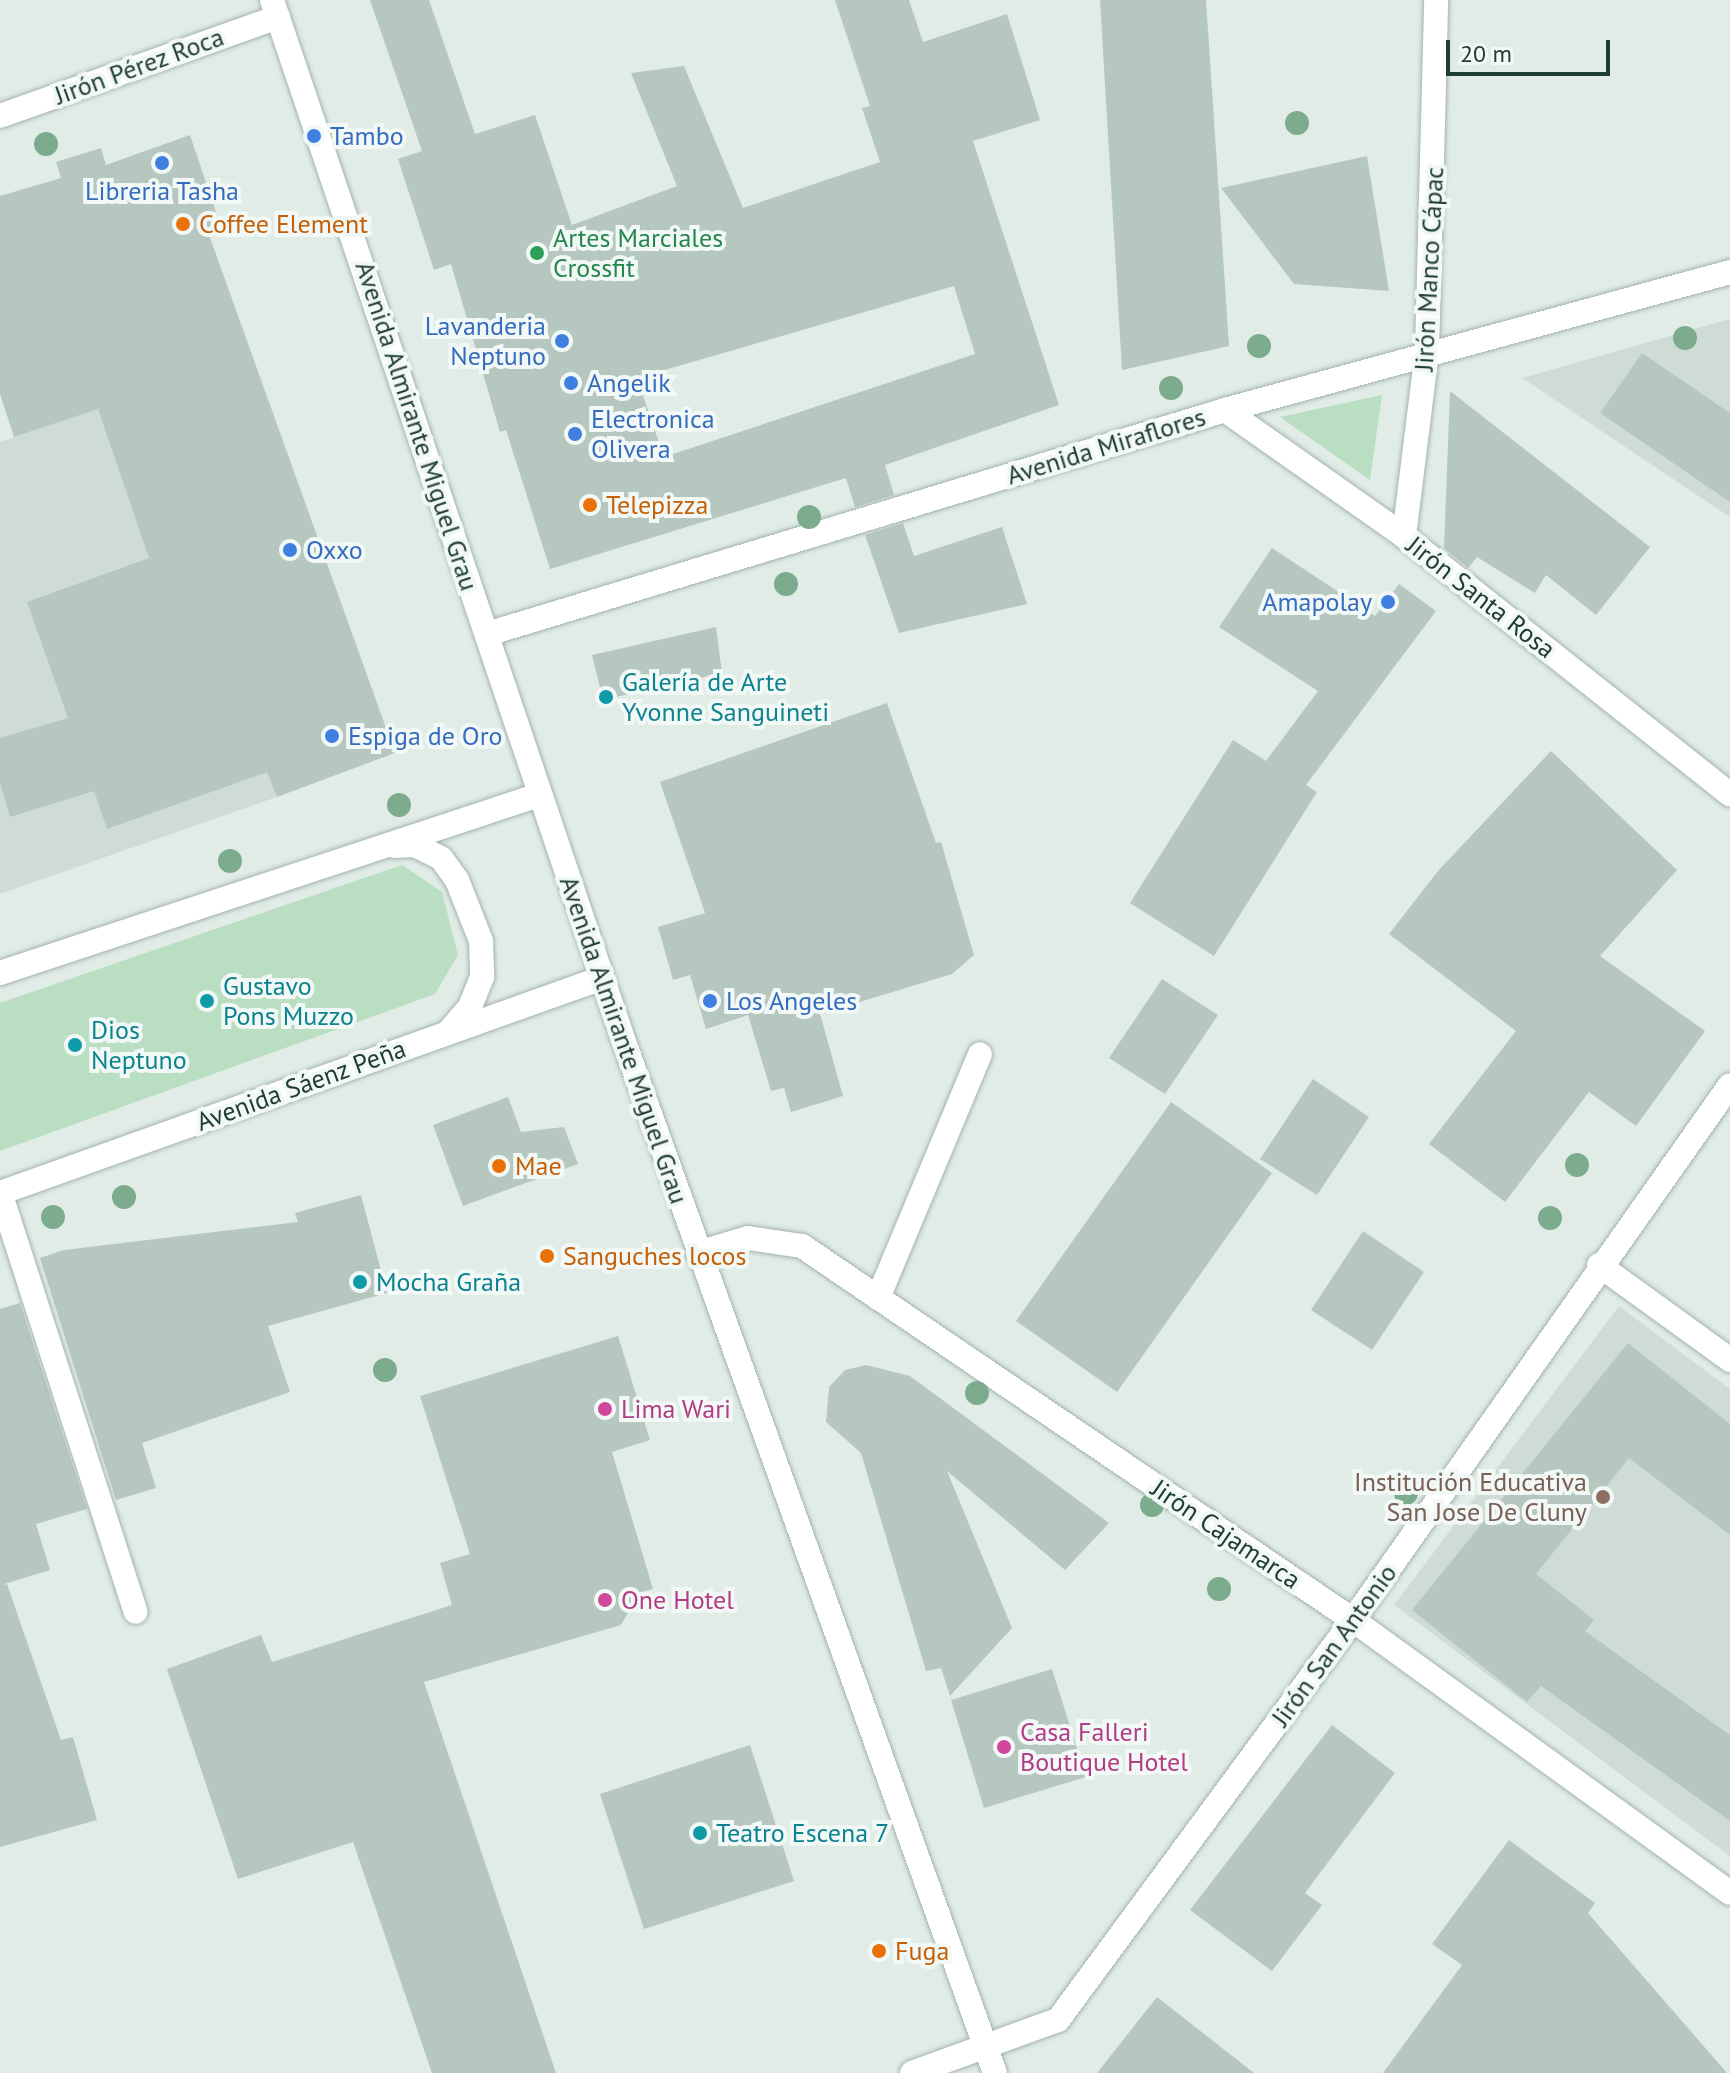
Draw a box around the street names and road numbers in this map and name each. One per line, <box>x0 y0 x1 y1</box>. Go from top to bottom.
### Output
street label: Jirón Pérez Roca <box>50 21 228 111</box>
street label: Jirón Manco Cápac <box>1408 166 1450 372</box>
street label: Avenida Almirante Miguel Grau <box>349 257 485 595</box>
street label: Avenida Miraflores <box>1003 401 1209 491</box>
street label: Jirón Santa Rosa <box>1400 529 1562 665</box>
street label: Avenida Almirante Miguel Grau <box>553 872 695 1208</box>
street label: Avenida Sáenz Peña <box>192 1032 410 1138</box>
street label: Jirón Cajamarca <box>1146 1473 1306 1595</box>
street label: Jirón San Antonio <box>1265 1558 1403 1732</box>

